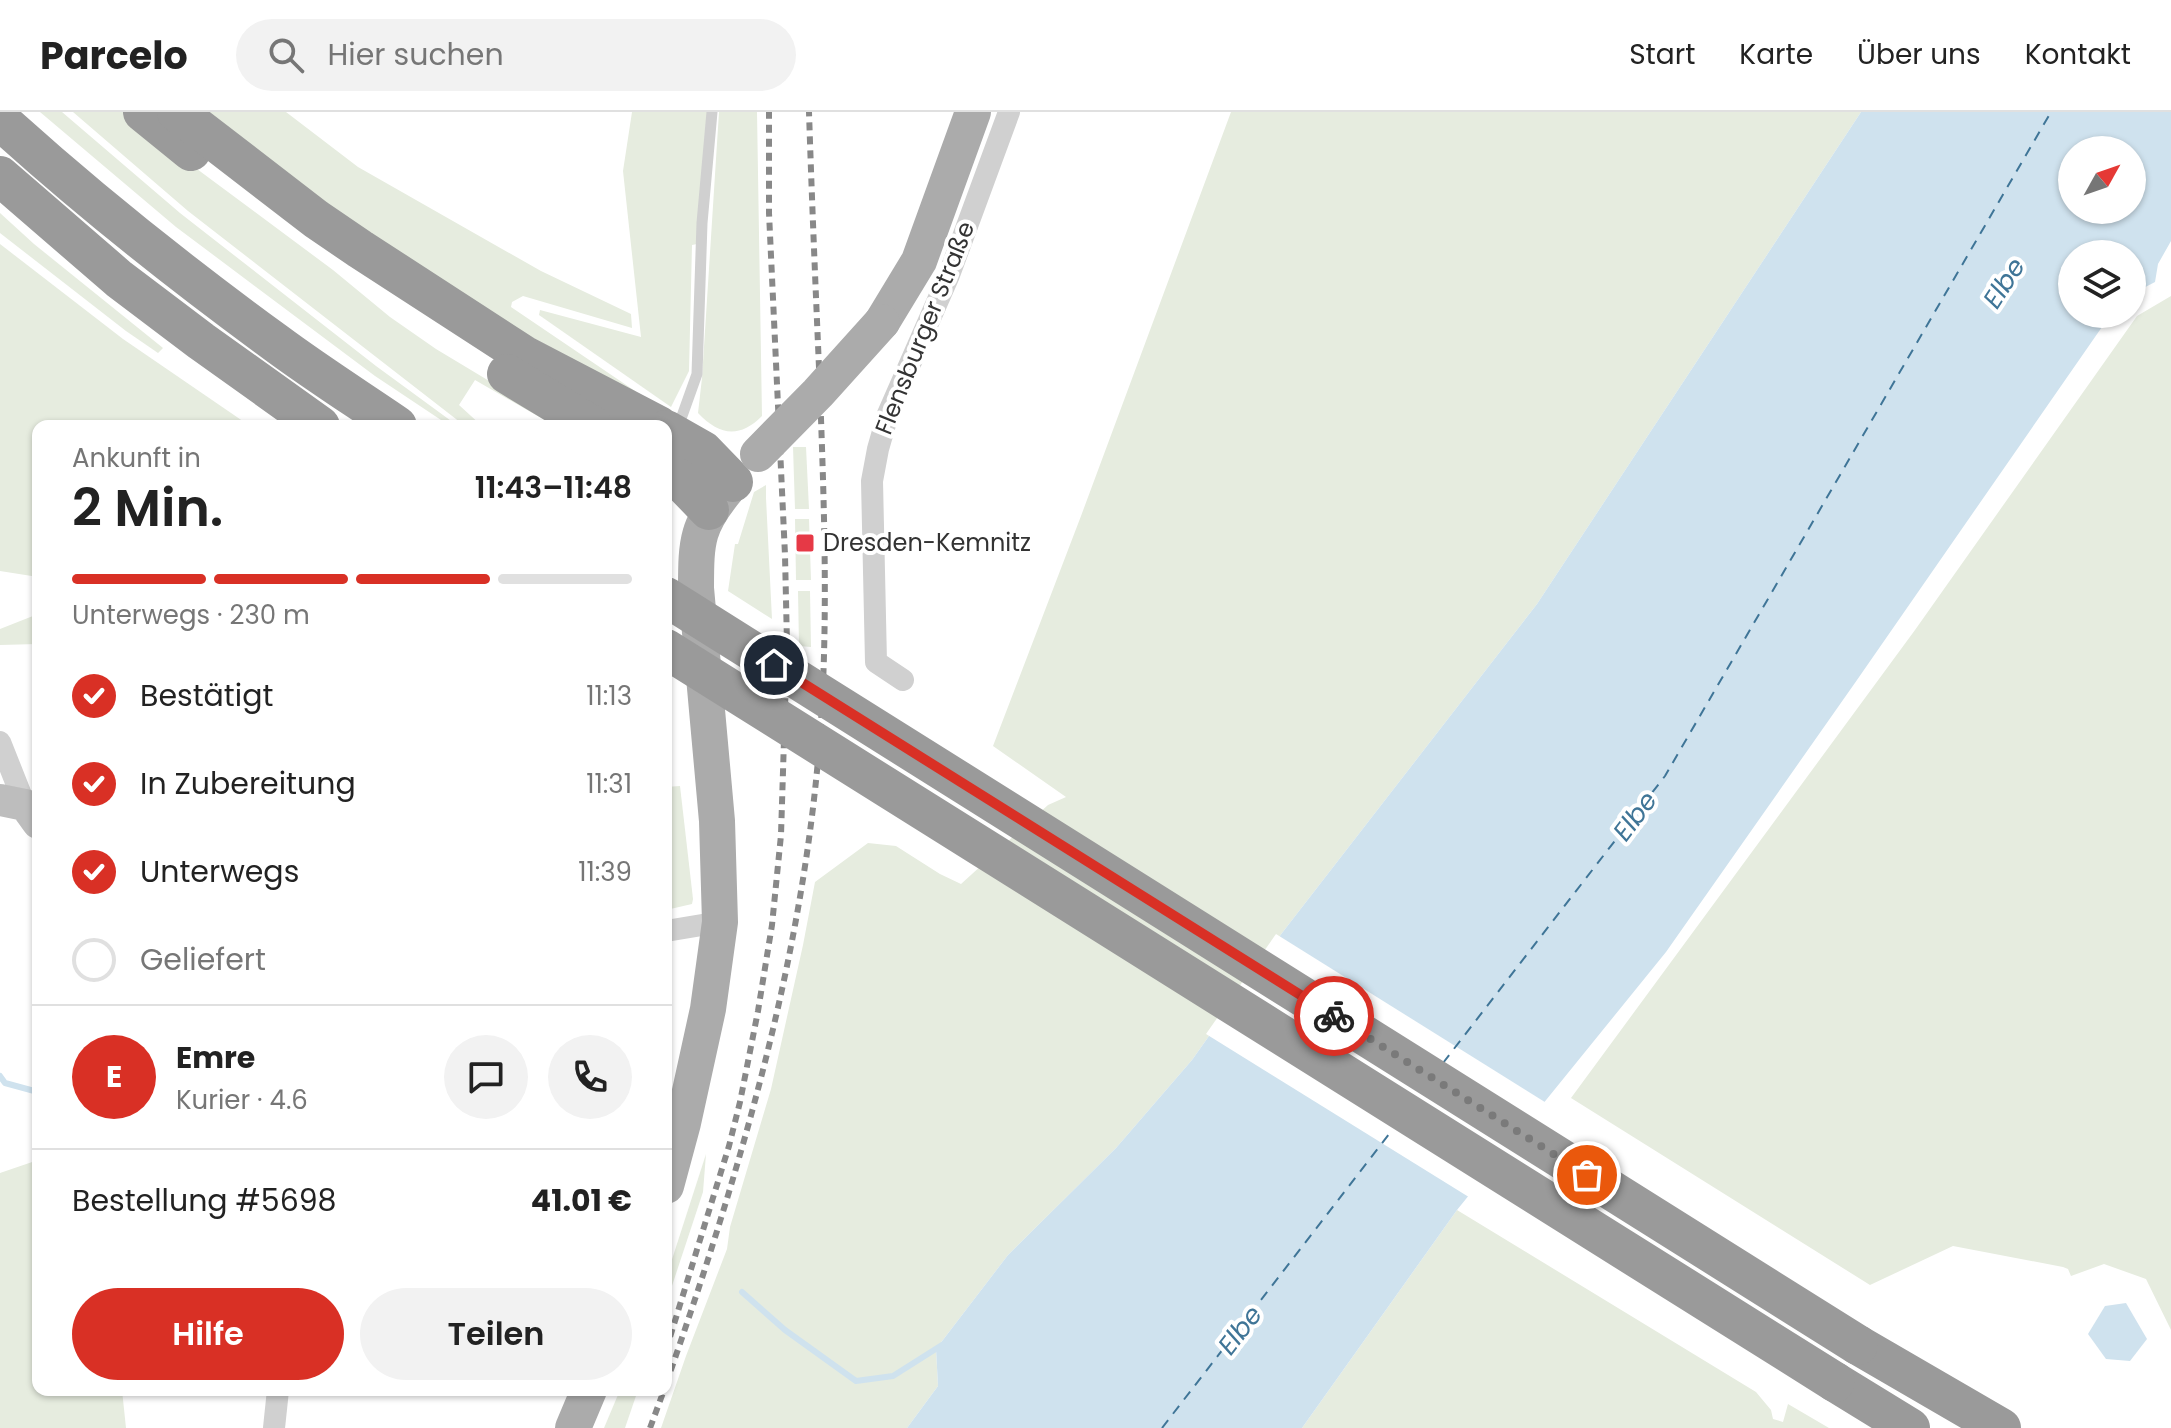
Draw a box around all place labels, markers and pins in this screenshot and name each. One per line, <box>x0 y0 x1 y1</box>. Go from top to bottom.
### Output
place label: Dresden-Kemnitz <box>823 526 1031 559</box>
marker: Dresden-Kemnitz <box>794 532 816 554</box>
pin <box>740 631 808 699</box>
pin <box>1553 1141 1621 1209</box>

